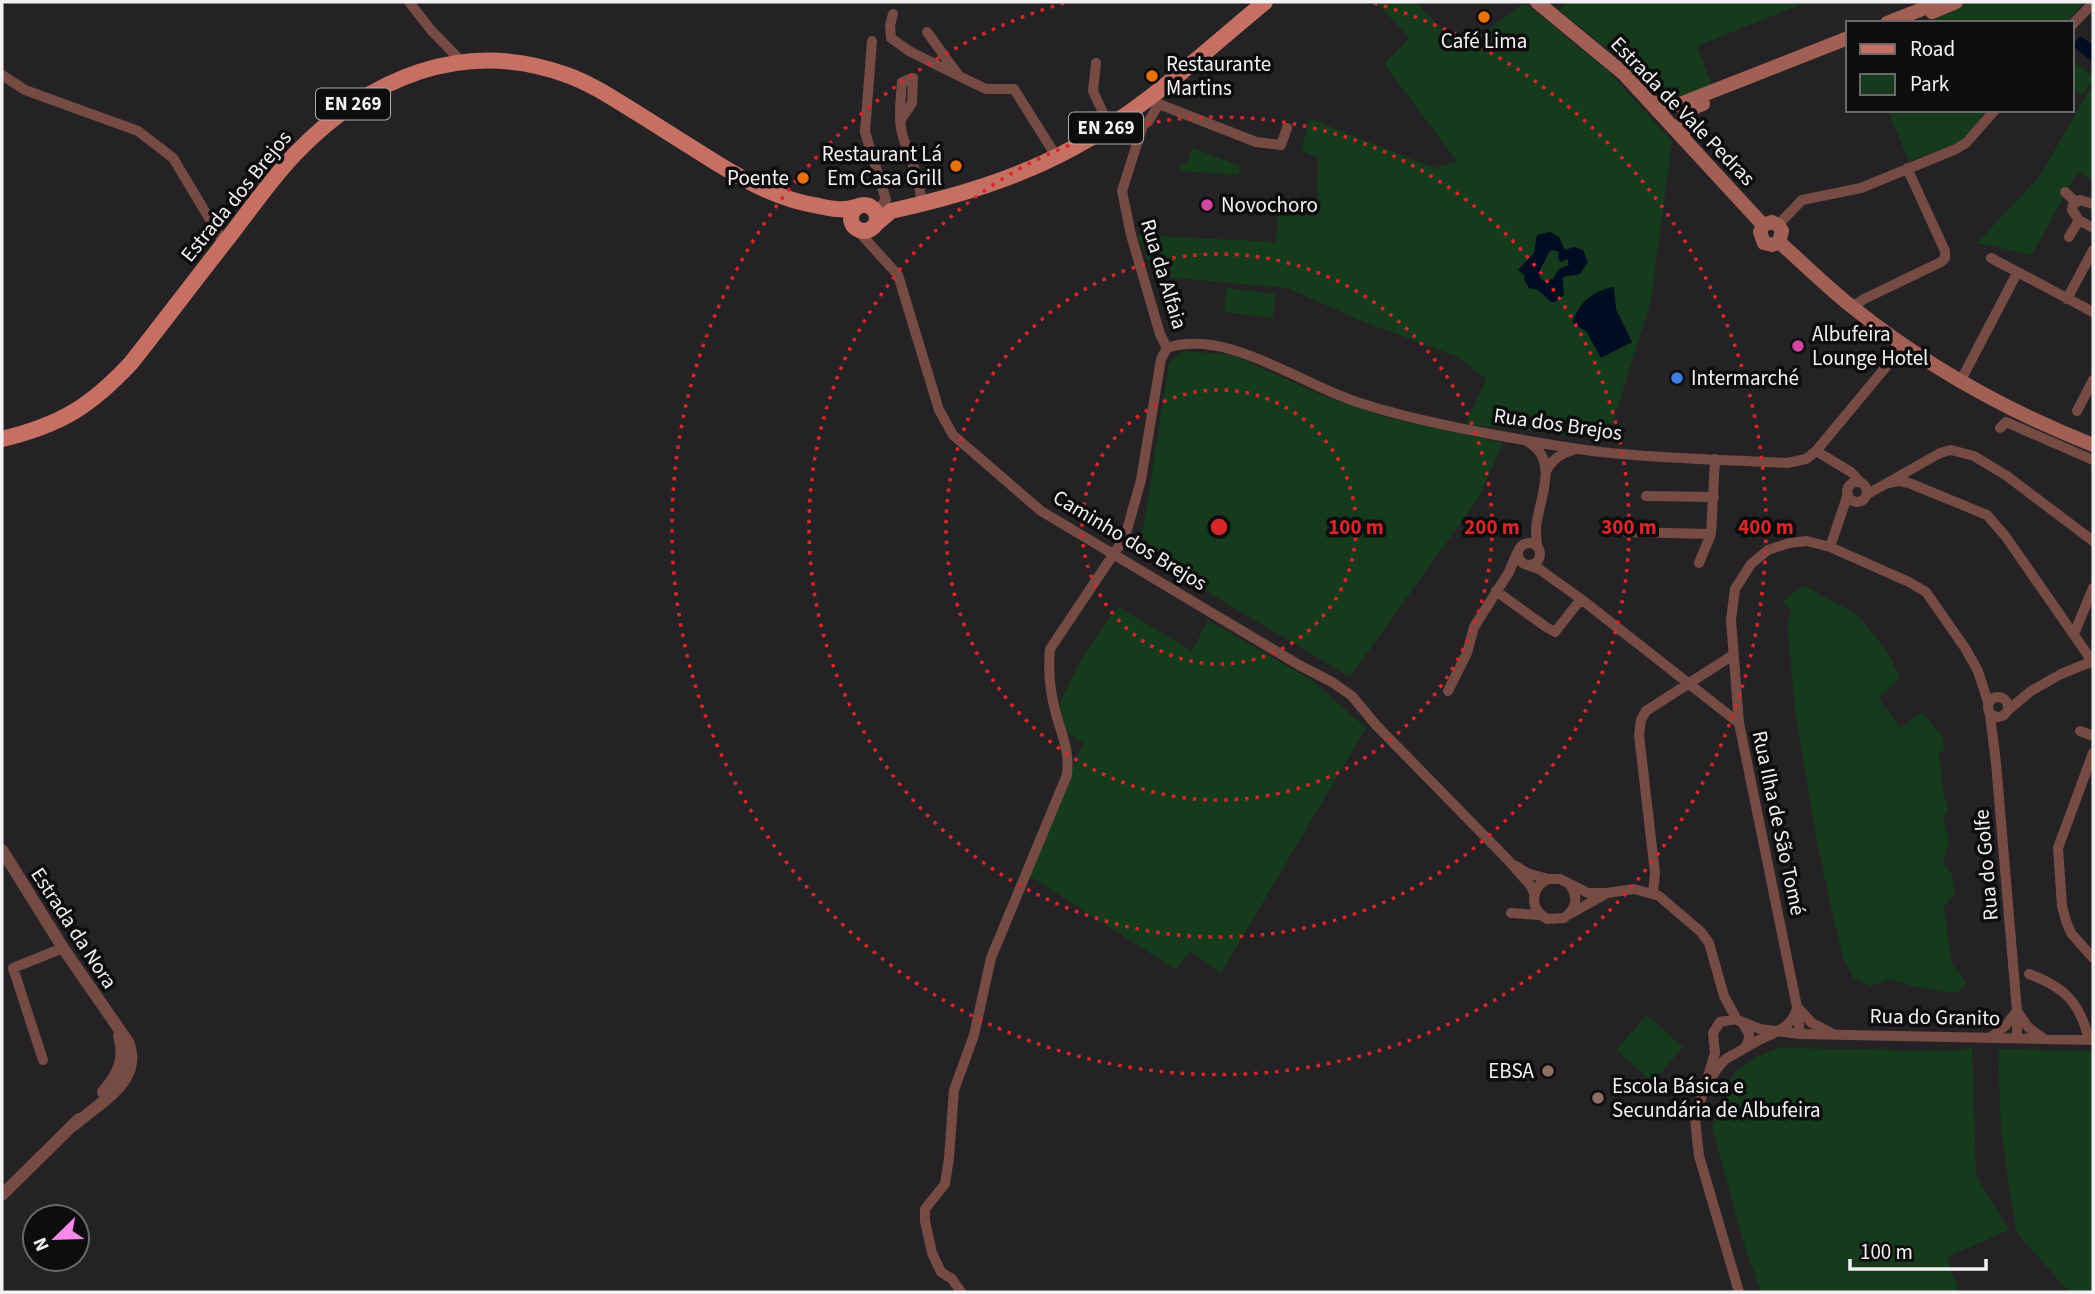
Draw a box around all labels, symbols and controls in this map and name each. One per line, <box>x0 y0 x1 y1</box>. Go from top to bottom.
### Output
marker: Café Lima <box>1476 9 1492 25</box>
legend <box>1846 21 2074 112</box>
place label: Café Lima <box>1441 26 1527 56</box>
street label: Estrada de Vale Pedras <box>1604 30 1762 192</box>
text: Road <box>1910 34 1955 64</box>
place label: Restaurante Martins <box>1166 49 1271 103</box>
marker: Restaurante Martins <box>1144 68 1160 84</box>
text: Park <box>1910 69 1950 99</box>
road number: EN 269 <box>316 88 390 120</box>
road number: EN 269 <box>1069 112 1143 144</box>
street label: Estrada dos Brejos <box>174 124 299 268</box>
place label: Restaurant Lá Em Casa Grill <box>822 139 942 193</box>
marker: Restaurant Lá Em Casa Grill <box>948 158 964 174</box>
place label: Poente <box>727 163 789 193</box>
marker: Poente <box>795 170 811 186</box>
place label: Novochoro <box>1221 190 1318 220</box>
marker: Novochoro <box>1199 197 1215 213</box>
street label: Rua da Alfaia <box>1133 215 1195 333</box>
place label: Albufeira Lounge Hotel <box>1812 319 1928 373</box>
marker: Albufeira Lounge Hotel <box>1790 338 1806 354</box>
place label: Intermarché <box>1691 363 1799 393</box>
marker: Intermarché <box>1669 370 1685 386</box>
street label: Rua dos Brejos <box>1492 400 1624 448</box>
street label: Caminho dos Brejos <box>1047 482 1213 598</box>
text: 100 m <box>1328 512 1384 542</box>
text: 200 m <box>1464 512 1520 542</box>
text: 300 m <box>1601 512 1657 542</box>
text: 400 m <box>1738 512 1794 542</box>
centre of rings <box>1207 515 1231 539</box>
street label: Rua Ilha de São Tomé <box>1745 728 1813 918</box>
street label: Rua do Golfe <box>1966 808 2006 922</box>
street label: Estrada da Nora <box>24 861 124 995</box>
street label: Rua do Granito <box>1869 1001 2001 1033</box>
place label: EBSA <box>1488 1056 1535 1086</box>
marker: EBSA <box>1540 1063 1556 1079</box>
place label: Escola Básica e Secundária de Albufeira <box>1612 1071 1821 1125</box>
marker: Escola Básica e Secundária de Albufeira <box>1590 1090 1606 1106</box>
north arrow <box>21 1203 91 1273</box>
scale bar <box>1850 1228 1986 1272</box>
text: N <box>27 1233 57 1255</box>
text: 100 m <box>1860 1237 1913 1267</box>

